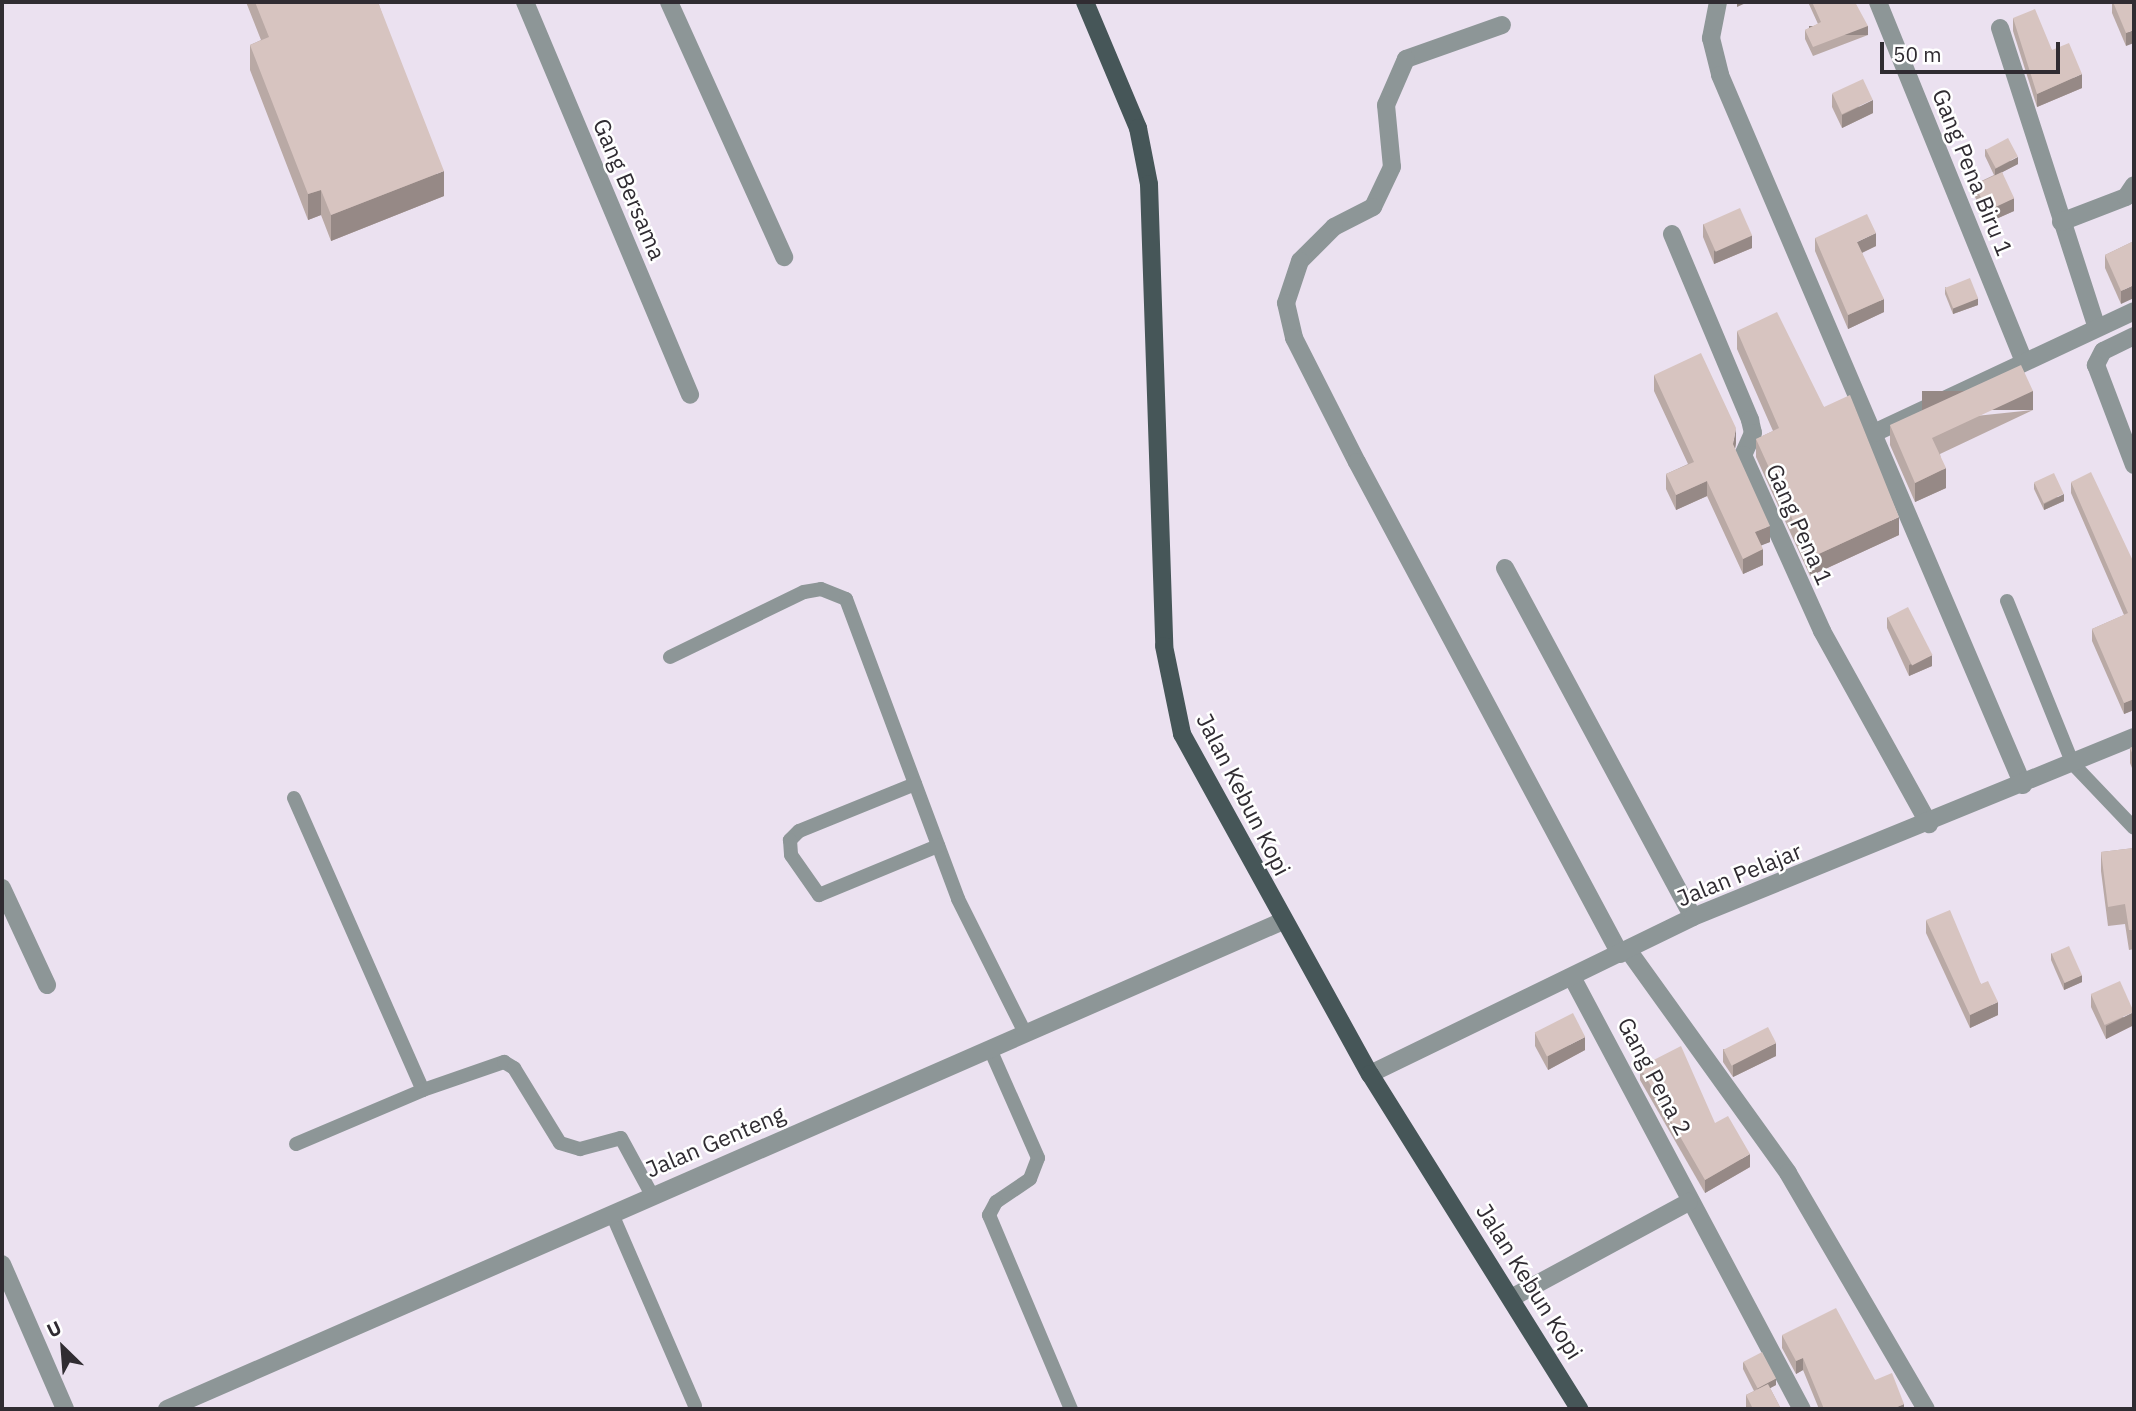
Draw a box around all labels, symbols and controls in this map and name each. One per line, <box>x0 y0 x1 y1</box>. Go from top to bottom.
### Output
scale bar <box>1884 28 2064 72</box>
text: 50 m <box>1893 40 1942 68</box>
street label: Gang Pena Biru 1 <box>1927 85 2019 259</box>
street label: Gang Bersama <box>588 114 672 264</box>
street label: Gang Pena 1 <box>1761 459 1839 589</box>
street label: Jalan Kebun Kopi <box>1191 708 1297 880</box>
street label: Jalan Pelajar <box>1673 836 1805 912</box>
street label: Gang Pena 2 <box>1612 1012 1698 1140</box>
street label: Jalan Genteng <box>641 1099 789 1183</box>
street label: Jalan Kebun Kopi <box>1471 1198 1589 1364</box>
north arrow <box>28 1313 98 1383</box>
text: U <box>43 1315 65 1343</box>

